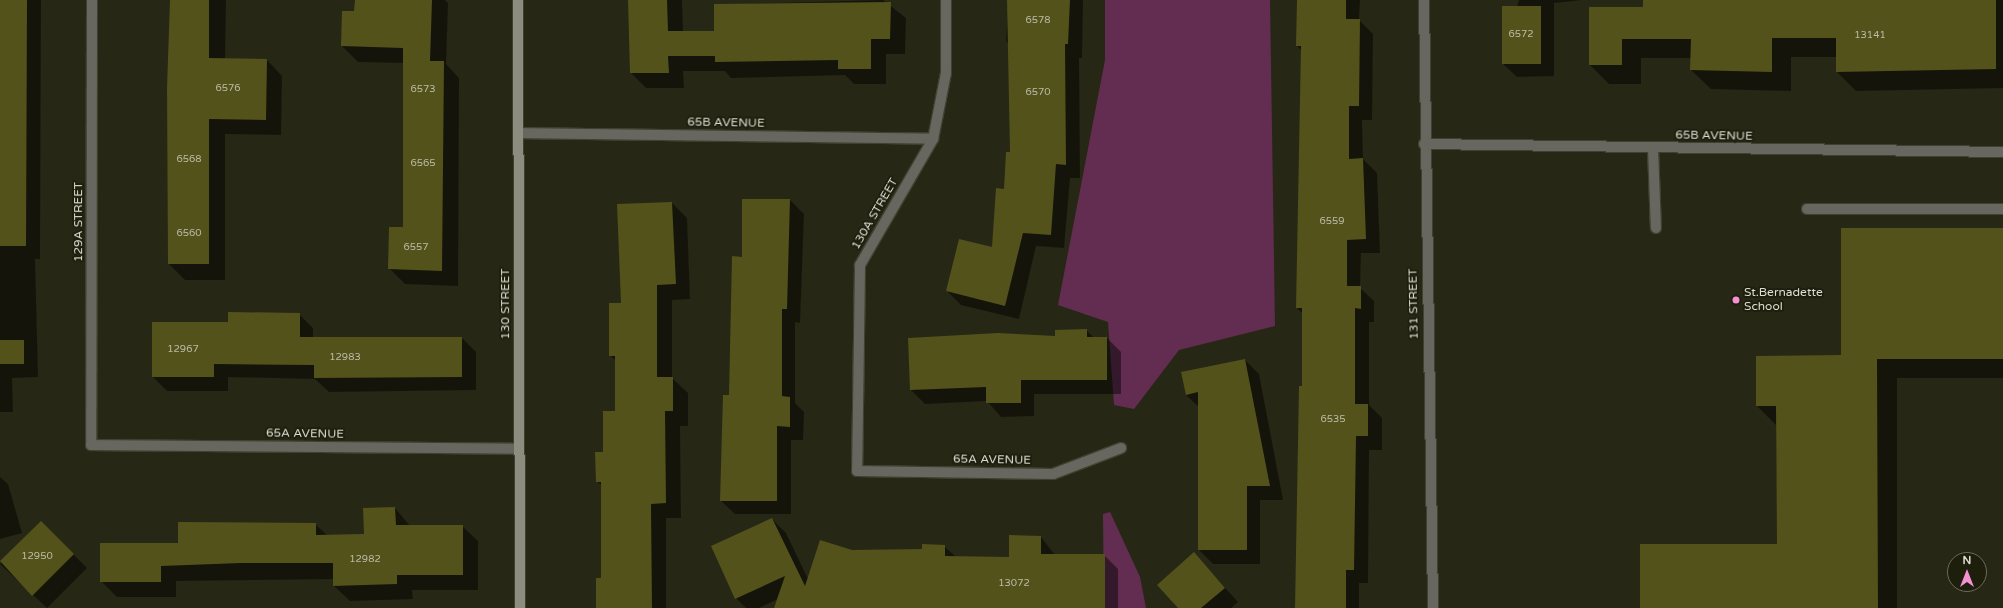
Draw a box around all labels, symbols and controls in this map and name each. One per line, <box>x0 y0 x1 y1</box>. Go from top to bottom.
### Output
house number: 6578 <box>1025 15 1051 27</box>
house number: 6572 <box>1508 29 1534 41</box>
house number: 13141 <box>1854 30 1886 42</box>
house number: 6576 <box>215 83 241 95</box>
house number: 6573 <box>410 84 436 96</box>
house number: 6570 <box>1025 87 1051 99</box>
street label: 65B AVENUE <box>687 115 765 131</box>
street label: 65B AVENUE <box>1675 128 1753 144</box>
house number: 6568 <box>176 154 202 166</box>
house number: 6565 <box>410 158 436 170</box>
street label: 130A STREET <box>849 176 901 252</box>
street label: 129A STREET <box>72 182 86 262</box>
house number: 6559 <box>1319 216 1345 228</box>
house number: 6560 <box>176 228 202 240</box>
house number: 6557 <box>403 242 429 254</box>
street label: 130 STREET <box>499 268 513 340</box>
street label: 131 STREET <box>1406 268 1422 340</box>
place label: St.Bernadette School <box>1744 286 1823 314</box>
marker: St.Bernadette School <box>1731 295 1741 305</box>
house number: 12967 <box>167 344 199 356</box>
house number: 12983 <box>329 352 361 364</box>
house number: 6535 <box>1320 414 1346 426</box>
street label: 65A AVENUE <box>266 426 344 442</box>
street label: 65A AVENUE <box>953 452 1031 468</box>
house number: 12950 <box>21 551 53 563</box>
north arrow <box>1947 552 1987 592</box>
house number: 12982 <box>349 554 381 566</box>
text: N <box>1963 554 1971 567</box>
house number: 13072 <box>998 578 1030 590</box>

